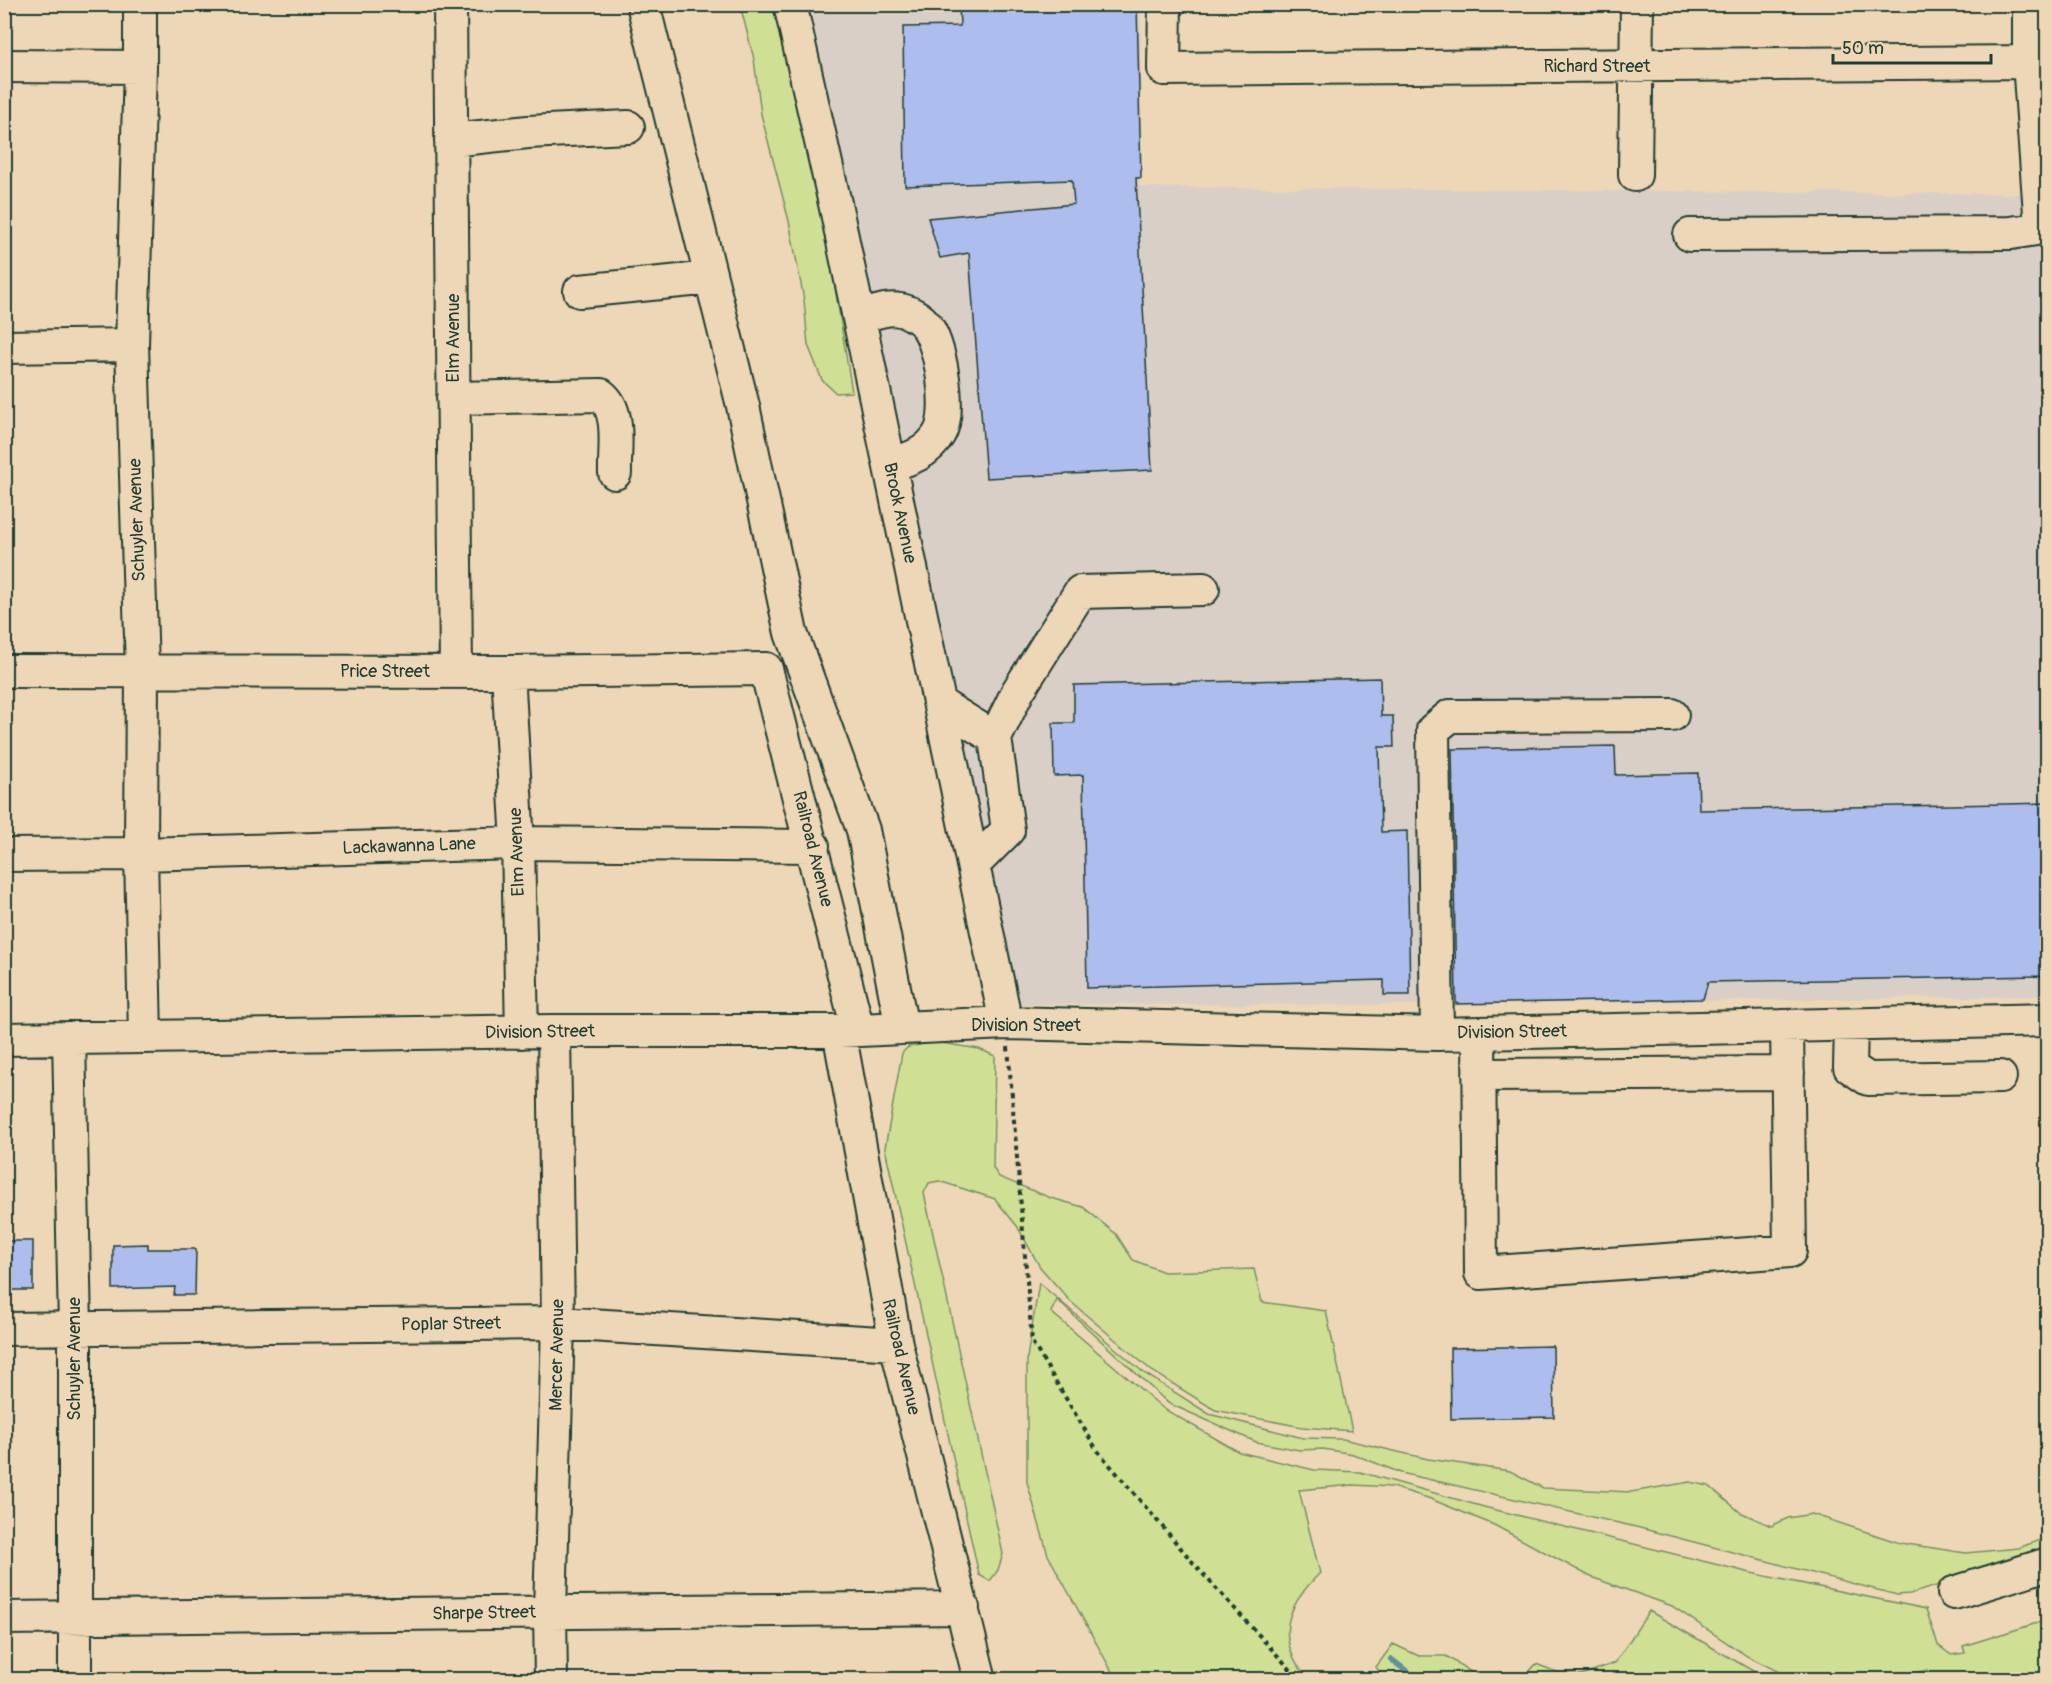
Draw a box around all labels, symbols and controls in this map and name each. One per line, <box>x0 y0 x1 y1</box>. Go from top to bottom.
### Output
scale bar <box>1833 27 1990 65</box>
text: 50 m <box>1842 37 1884 60</box>
street label: Richard Street <box>1543 55 1651 78</box>
street label: Elm Avenue <box>442 293 465 382</box>
street label: Schuyler Avenue <box>123 458 151 582</box>
street label: Brook Avenue <box>878 461 922 566</box>
street label: Price Street <box>340 660 431 683</box>
street label: Railroad Avenue <box>788 789 839 909</box>
street label: Elm Avenue <box>504 807 530 897</box>
street label: Lackawanna Lane <box>342 832 476 860</box>
street label: Division Street <box>971 1014 1082 1037</box>
street label: Division Street <box>485 1020 596 1044</box>
street label: Division Street <box>1457 1020 1568 1044</box>
street label: Schuyler Avenue <box>63 1297 86 1421</box>
street label: Railroad Avenue <box>876 1297 926 1417</box>
street label: Mercer Avenue <box>545 1299 569 1411</box>
street label: Poplar Street <box>401 1312 502 1336</box>
street label: Sharpe Street <box>432 1601 537 1625</box>

